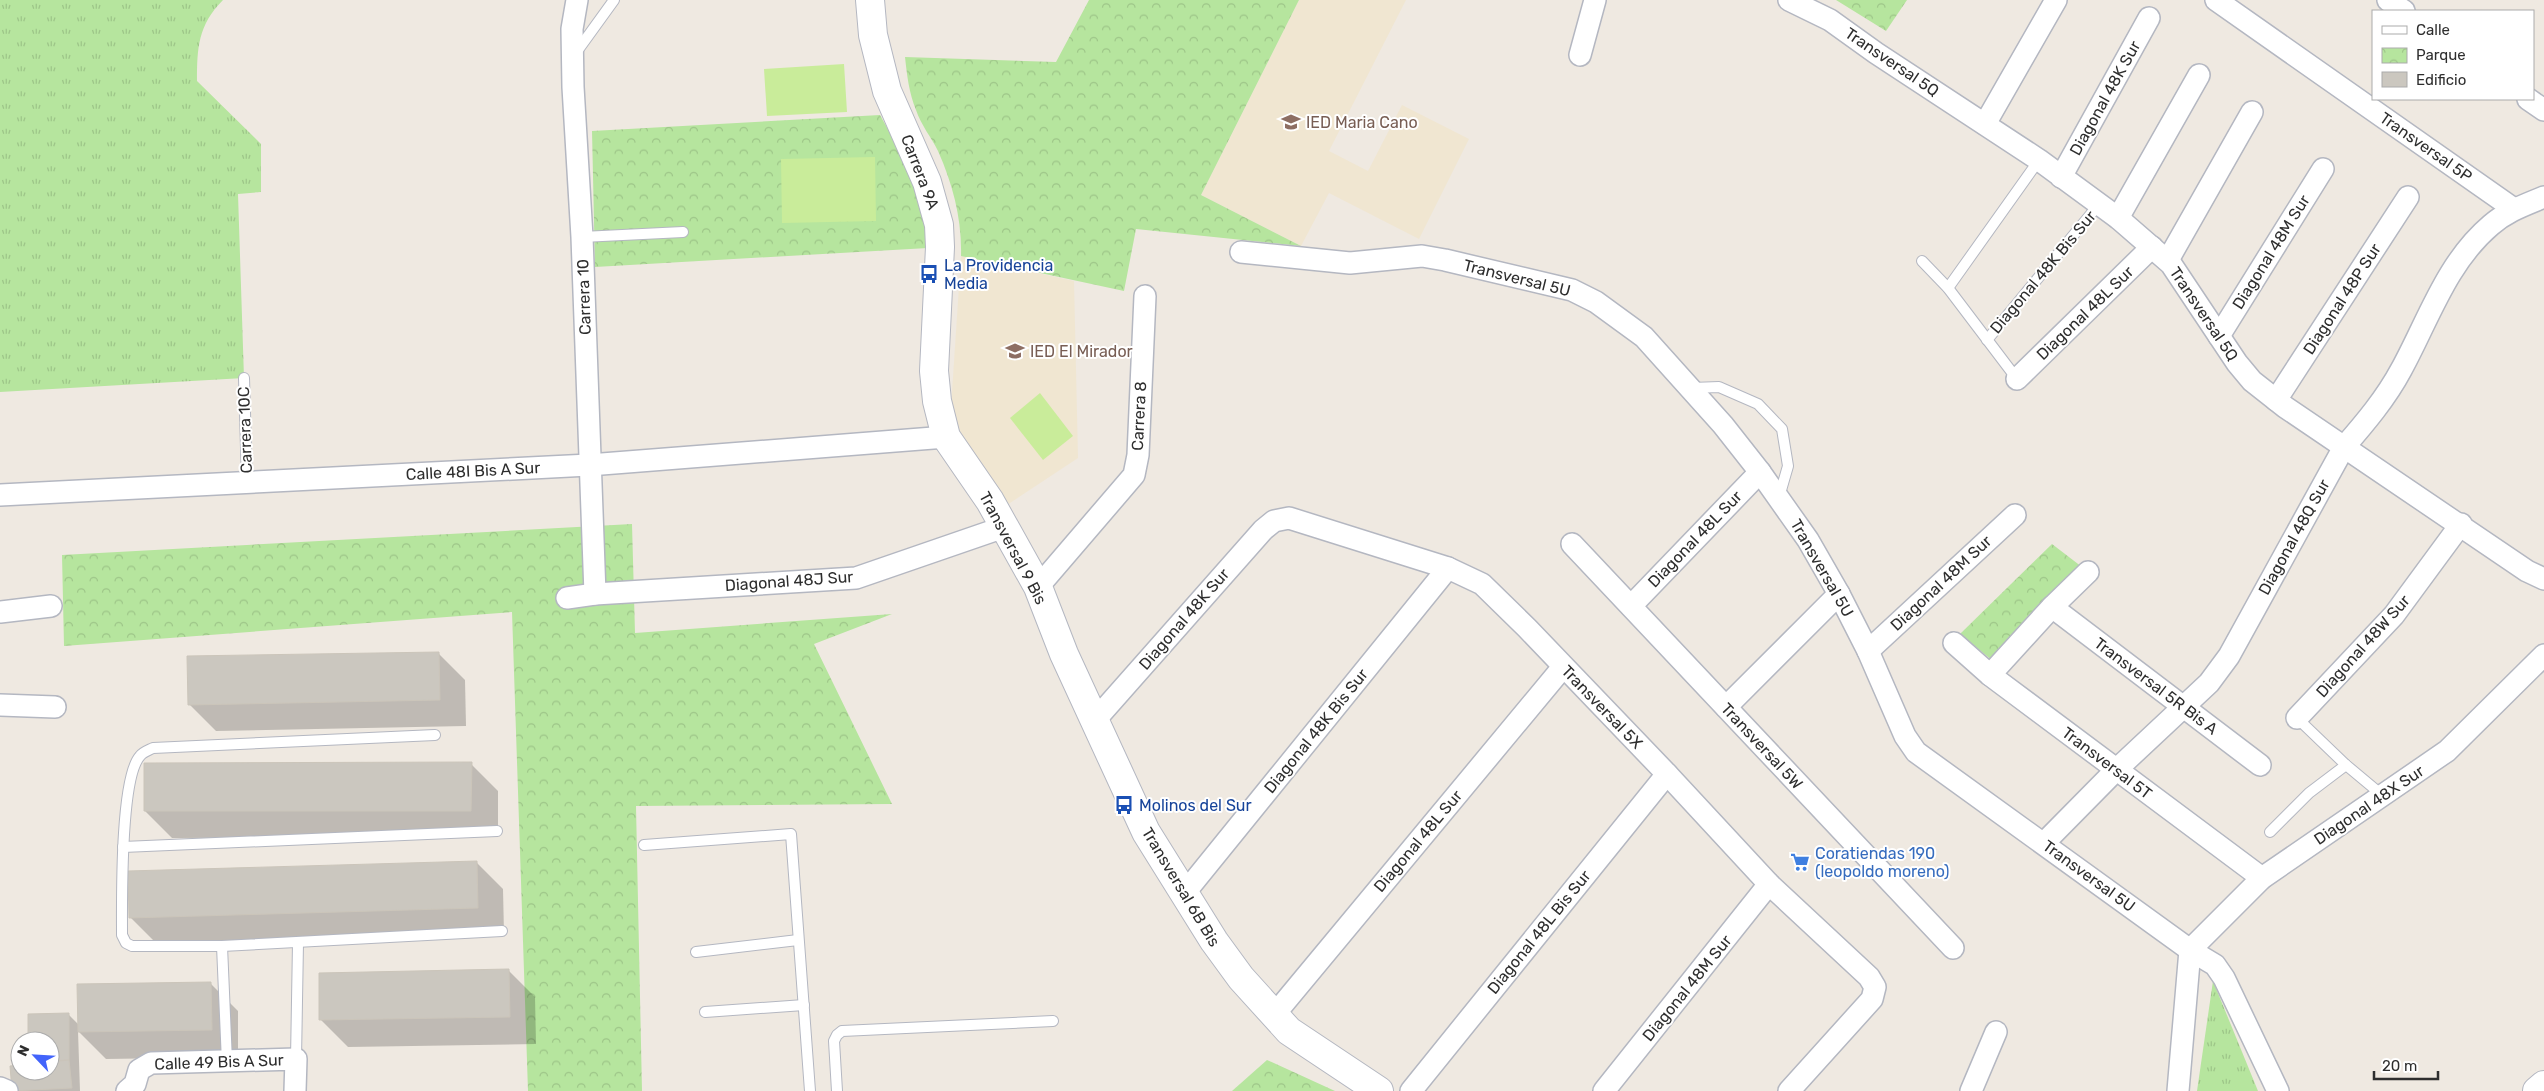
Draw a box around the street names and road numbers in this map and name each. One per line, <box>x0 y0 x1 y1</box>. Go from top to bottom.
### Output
street label: Transversal 5Q <box>1841 24 1943 100</box>
street label: Diagonal 48K Sur <box>2066 37 2144 159</box>
street label: Transversal 5P <box>2376 108 2476 186</box>
street label: Carrera 9A <box>897 132 943 212</box>
street label: Diagonal 48M Sur <box>2228 191 2314 313</box>
street label: Diagonal 48K Bis Sur <box>1986 207 2100 337</box>
street label: Diagonal 48P Sur <box>2299 240 2385 358</box>
street label: Transversal 5U <box>1462 256 1572 300</box>
street label: Carrera 10 <box>573 259 595 335</box>
street label: Diagonal 48L Sur <box>2033 262 2137 364</box>
street label: Transversal 5Q <box>2166 263 2242 365</box>
street label: Carrera 8 <box>1128 381 1150 451</box>
street label: Carrera 10C <box>234 386 256 474</box>
street label: Calle 48I Bis A Sur <box>405 458 541 484</box>
street label: Diagonal 48Q Sur <box>2254 476 2334 598</box>
street label: Diagonal 48L Sur <box>1644 487 1746 591</box>
street label: Transversal 9 Bis <box>975 488 1051 608</box>
street label: Transversal 5U <box>1786 516 1858 620</box>
street label: Diagonal 48M Sur <box>1887 531 1995 635</box>
street label: Diagonal 48K Sur <box>1135 564 1233 674</box>
street label: Diagonal 48J Sur <box>724 567 854 595</box>
street label: Diagonal 48W Sur <box>2312 591 2414 701</box>
street label: Transversal 5R Bis A <box>2091 633 2222 739</box>
street label: Transversal 5X <box>1558 661 1646 753</box>
street label: Diagonal 48K Bis Sur <box>1260 665 1372 797</box>
street label: Transversal 5W <box>1717 699 1807 793</box>
street label: Transversal 5T <box>2058 723 2156 803</box>
street label: Diagonal 48X Sur <box>2310 761 2428 849</box>
street label: Diagonal 48L Sur <box>1370 786 1466 896</box>
street label: Transversal 6B Bis <box>1138 824 1224 950</box>
street label: Transversal 5U <box>2039 836 2139 916</box>
street label: Diagonal 48L Bis Sur <box>1483 866 1595 998</box>
street label: Diagonal 48M Sur <box>1638 931 1736 1045</box>
street label: Calle 49 Bis A Sur <box>154 1050 284 1074</box>

